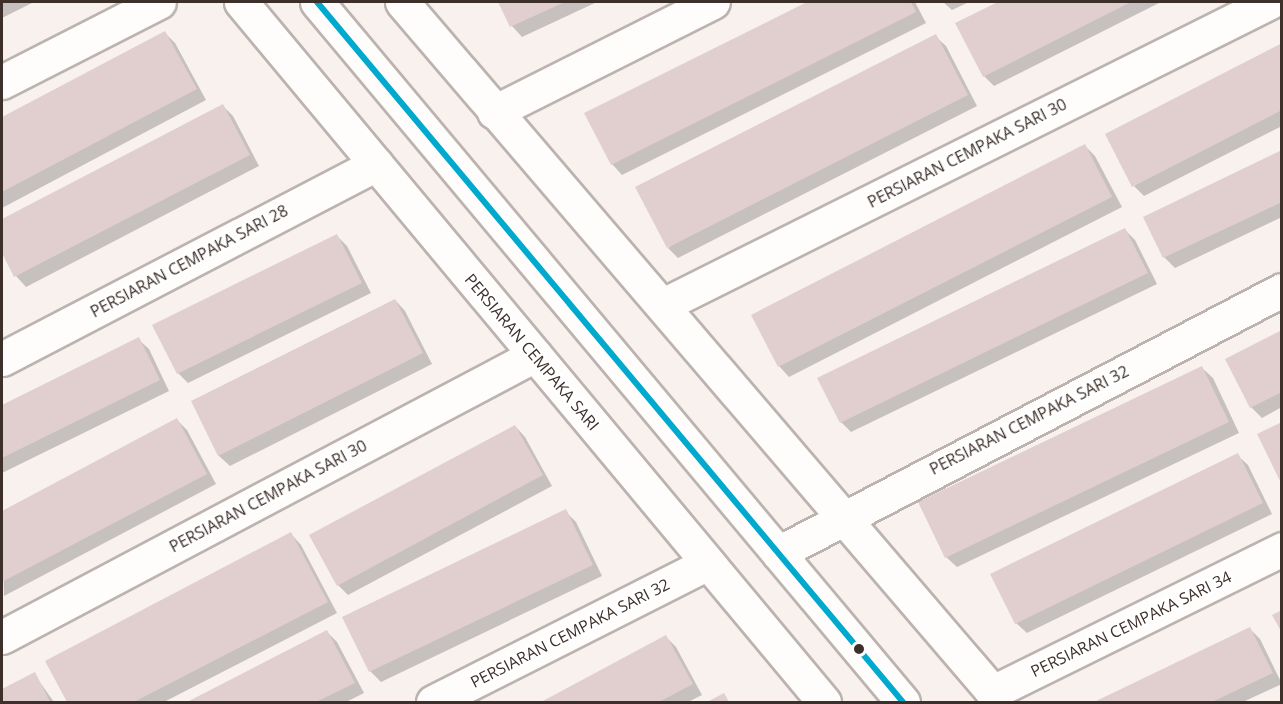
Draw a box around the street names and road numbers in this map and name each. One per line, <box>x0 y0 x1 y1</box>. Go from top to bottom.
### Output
street label: PERSIARAN CEMPAKA SARI 30 <box>864 94 1070 212</box>
street label: PERSIARAN CEMPAKA SARI 28 <box>87 201 291 321</box>
street label: PERSIARAN CEMPAKA SARI <box>461 270 603 434</box>
street label: PERSIARAN CEMPAKA SARI 32 <box>926 361 1132 479</box>
street label: PERSIARAN CEMPAKA SARI 30 <box>166 436 370 556</box>
street label: PERSIARAN CEMPAKA SARI 34 <box>1028 567 1234 681</box>
street label: PERSIARAN CEMPAKA SARI 32 <box>467 574 673 692</box>

